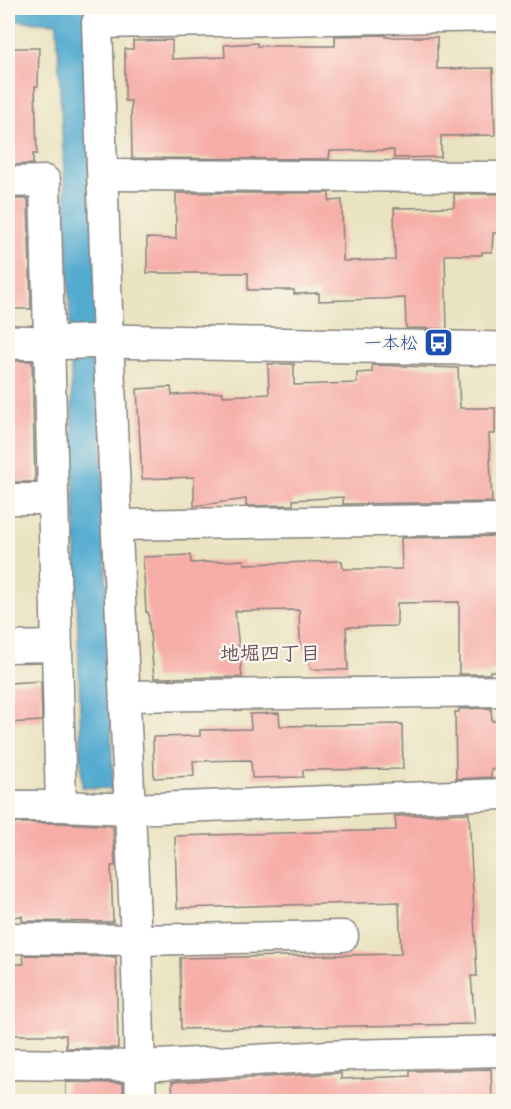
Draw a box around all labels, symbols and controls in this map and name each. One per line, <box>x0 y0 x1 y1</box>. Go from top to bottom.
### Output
bus stop icon: 一本松 <box>423 326 455 358</box>
place label: 一本松 <box>364 331 418 354</box>
district label: 地堀四丁目 <box>220 640 320 665</box>

